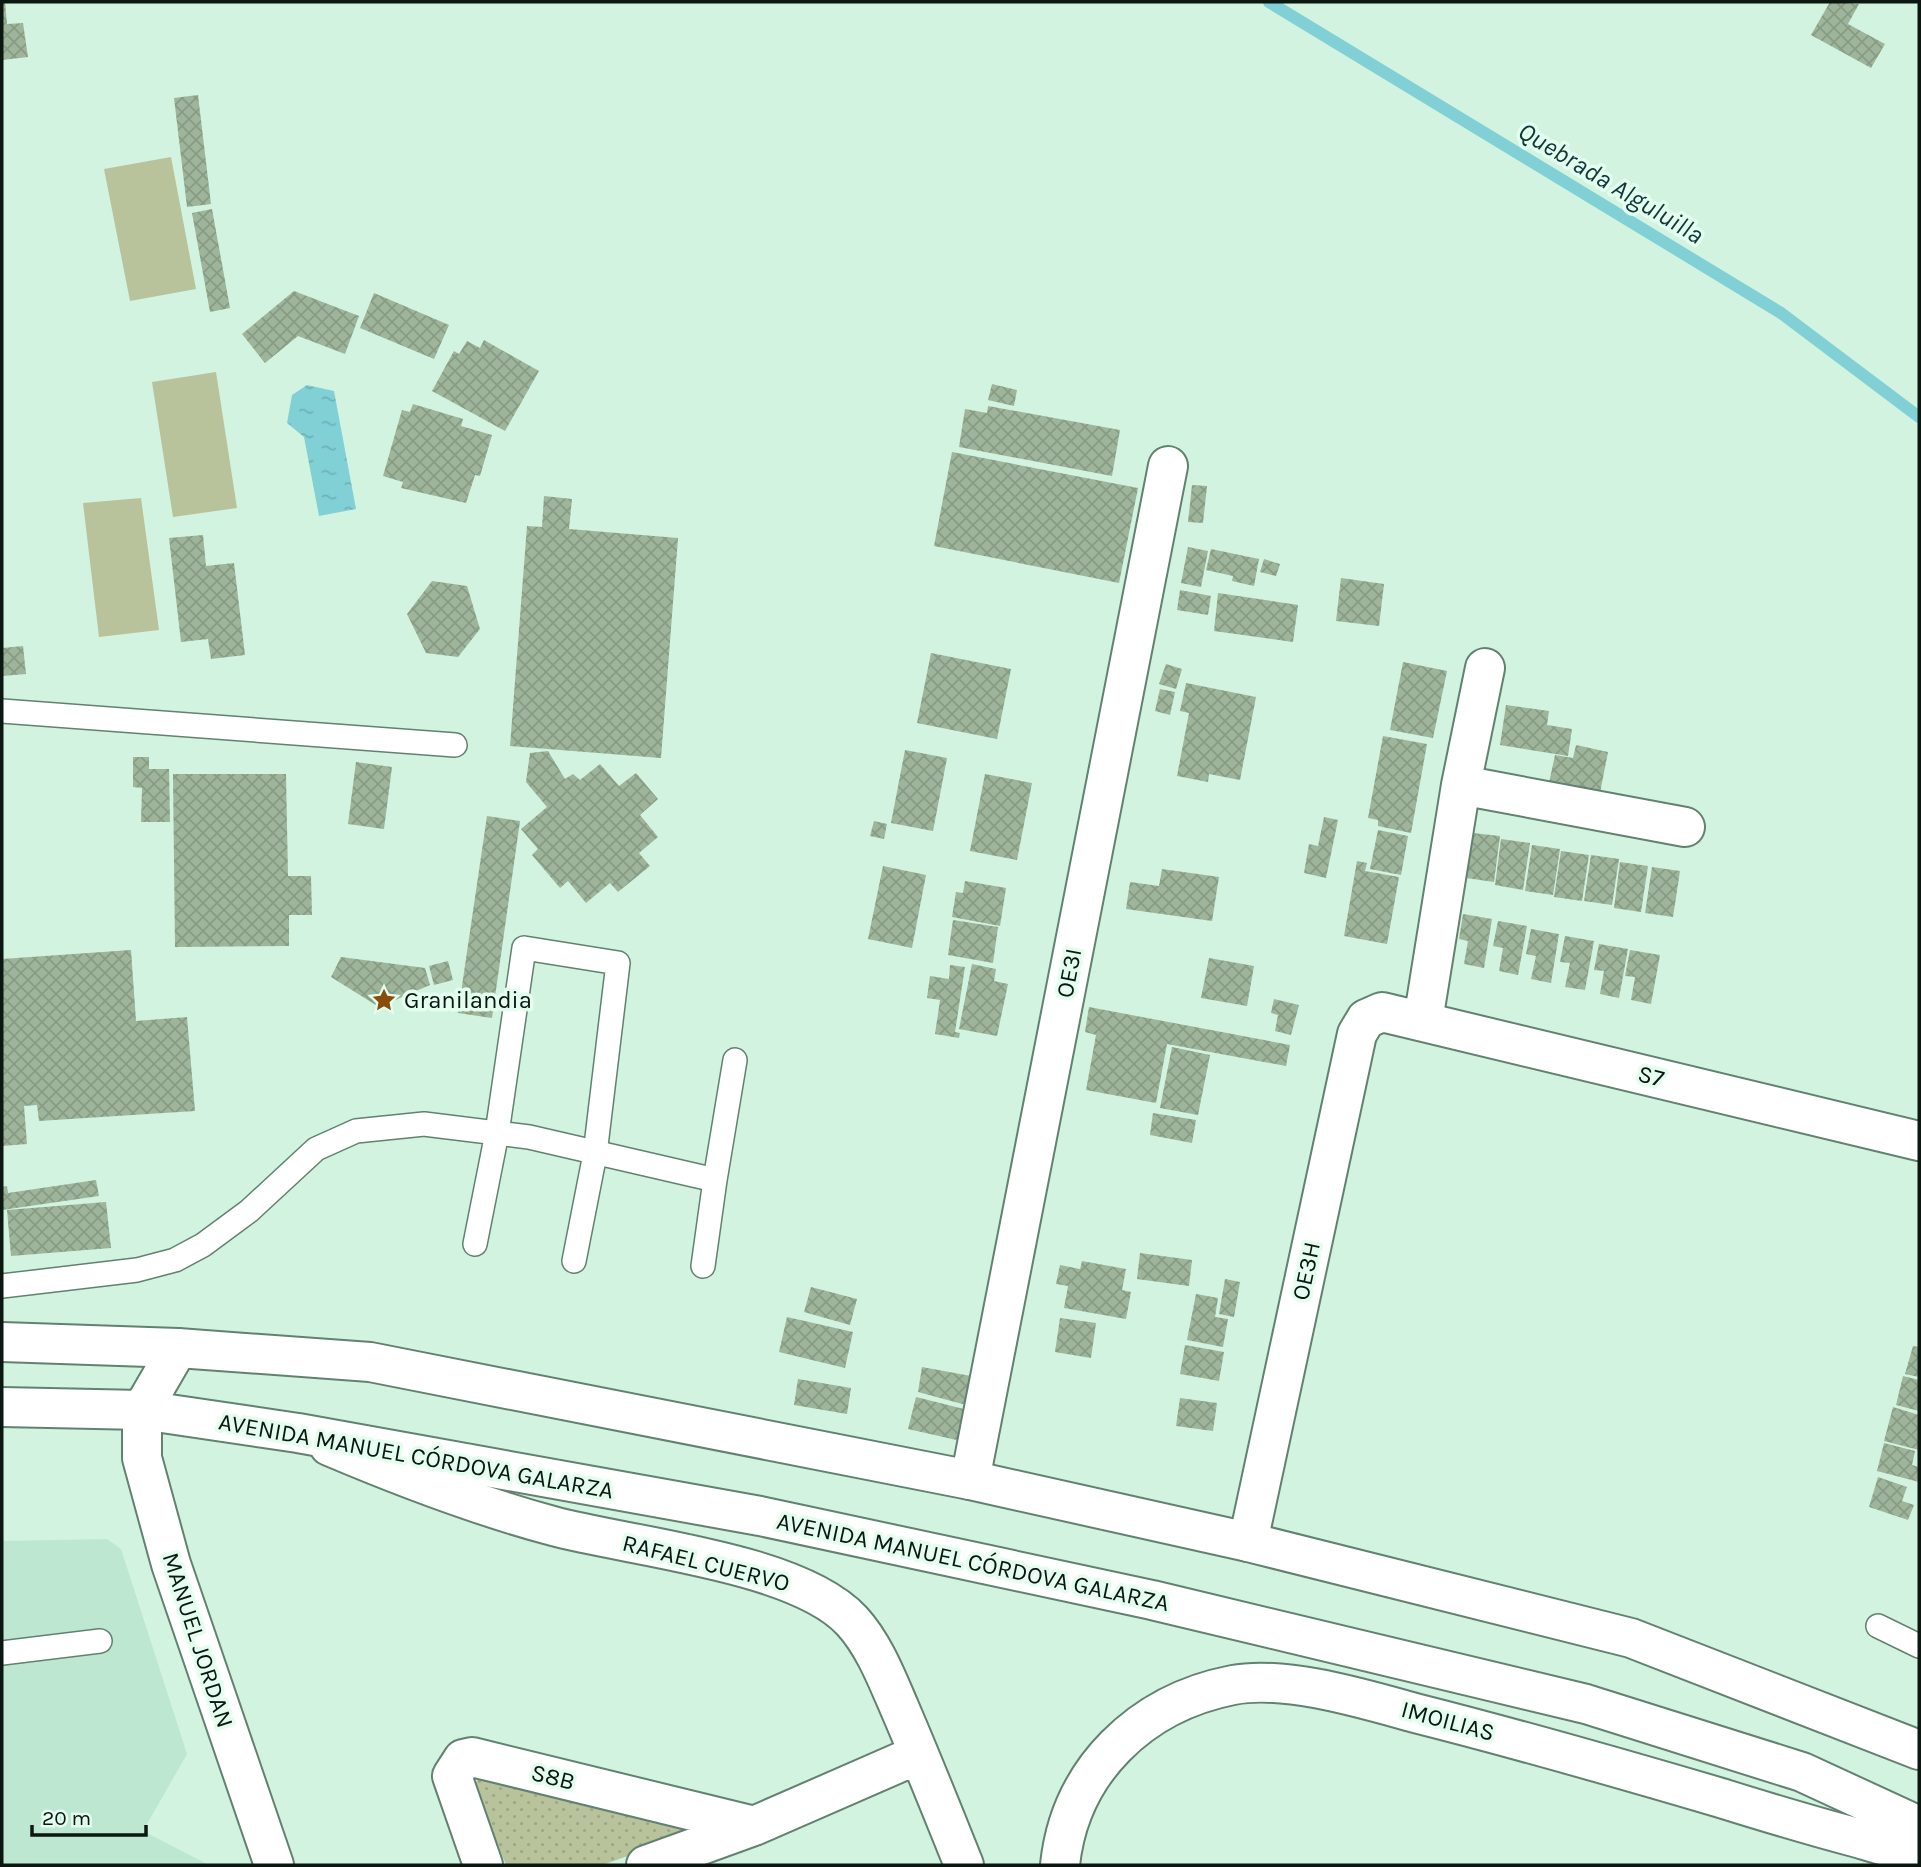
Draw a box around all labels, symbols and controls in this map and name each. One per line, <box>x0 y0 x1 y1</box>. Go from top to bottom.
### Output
water label: Quebrada Alguluilla <box>1513 115 1709 251</box>
street label: OE3I <box>1050 946 1088 1000</box>
place icon: Granilandia <box>370 986 398 1014</box>
place label: Granilandia <box>404 986 532 1014</box>
street label: S7 <box>1635 1059 1667 1093</box>
street label: OE3H <box>1286 1239 1326 1303</box>
street label: AVENIDA MANUEL CÓRDOVA GALARZA <box>216 1407 616 1505</box>
street label: AVENIDA MANUEL CÓRDOVA GALARZA <box>774 1507 1172 1617</box>
street label: RAFAEL CUERVO <box>620 1529 792 1597</box>
street label: MANUEL JORDAN <box>156 1549 240 1731</box>
street label: IMOILIAS <box>1398 1695 1498 1747</box>
street label: S8B <box>528 1758 578 1796</box>
scale bar <box>32 1794 145 1838</box>
text: 20 m <box>42 1806 91 1830</box>

